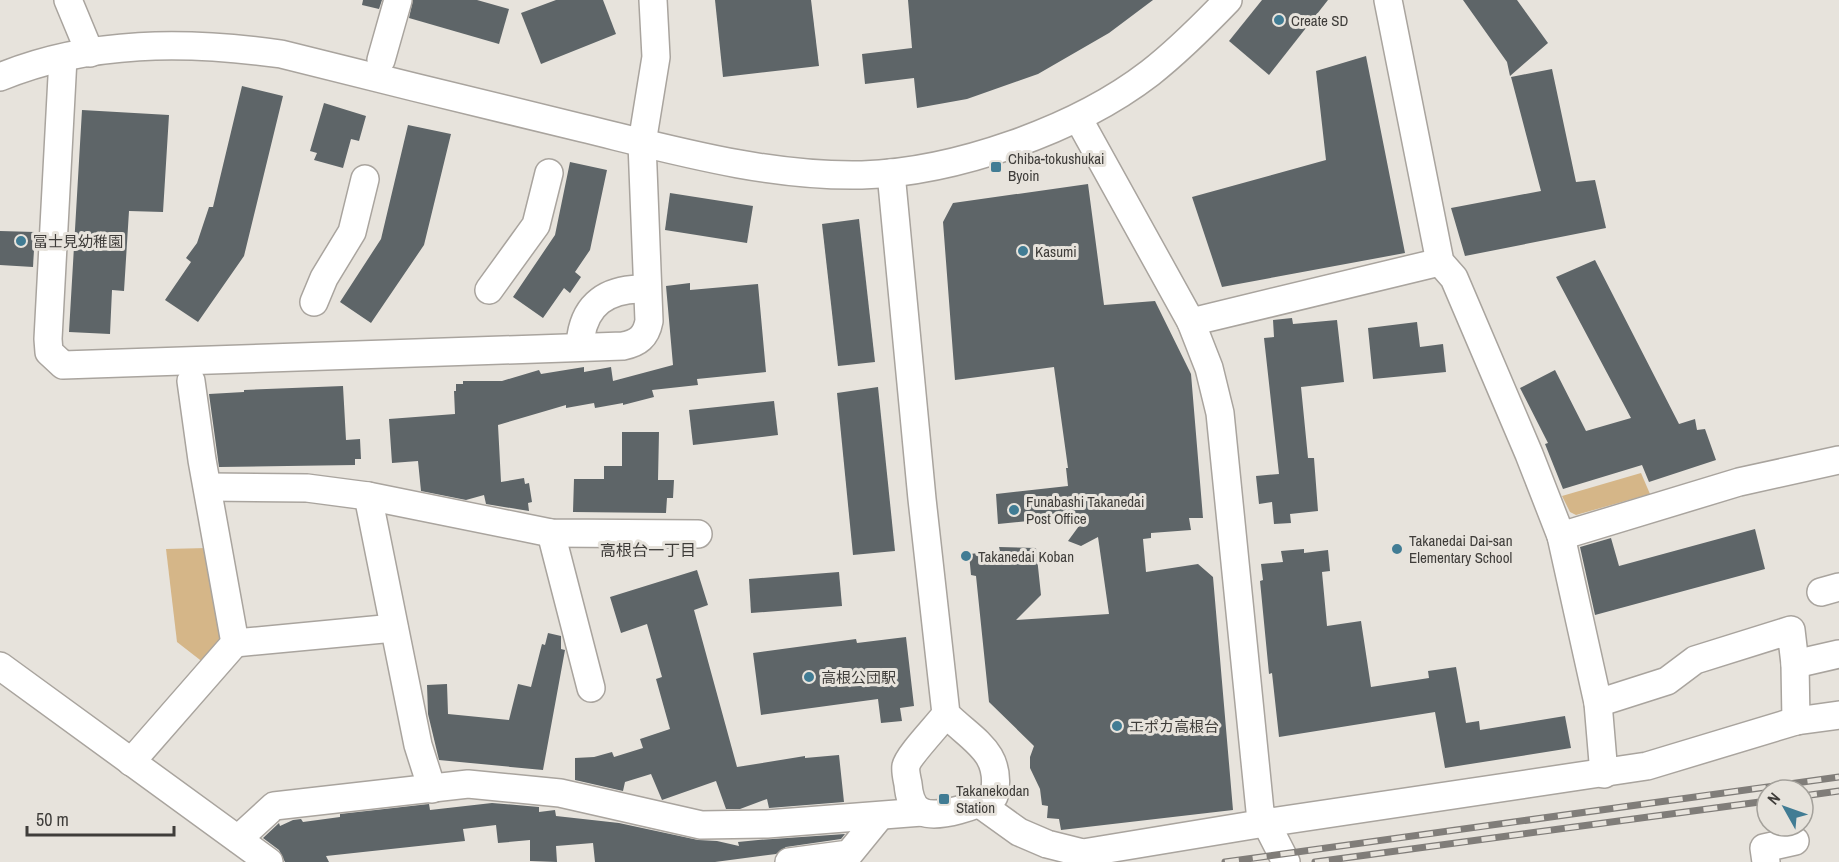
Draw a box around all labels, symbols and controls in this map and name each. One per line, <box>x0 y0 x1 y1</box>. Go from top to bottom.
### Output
place label: Create SD <box>1291 10 1349 31</box>
marker: Create SD <box>1272 13 1286 27</box>
place label: Chiba-tokushukai Byoin <box>1008 148 1104 186</box>
marker: Chiba-tokushukai Byoin <box>989 160 1003 174</box>
place label: 冨士見幼稚園 <box>33 231 123 252</box>
marker: 冨士見幼稚園 <box>14 234 28 248</box>
place label: Kasumi <box>1035 241 1077 262</box>
marker: Kasumi <box>1016 244 1030 258</box>
place label: Funabashi Takanedai Post Office <box>1026 491 1144 529</box>
marker: Funabashi Takanedai Post Office <box>1007 503 1021 517</box>
place label: Takanedai Dai-san Elementary School <box>1409 530 1513 568</box>
district label: 高根台一丁目 <box>600 539 696 561</box>
marker: Takanedai Dai-san Elementary School <box>1390 542 1404 556</box>
place label: Takanedai Koban <box>978 546 1074 567</box>
marker: Takanedai Koban <box>959 549 973 563</box>
place label: 高根公団駅 <box>821 667 896 688</box>
marker: 高根公団駅 <box>802 670 816 684</box>
place label: エポカ高根台 <box>1129 716 1219 737</box>
marker: エポカ高根台 <box>1110 719 1124 733</box>
north arrow <box>1755 778 1815 838</box>
place label: Takanekodan Station <box>956 780 1029 818</box>
text: N <box>1762 788 1785 809</box>
marker: Takanekodan Station <box>937 792 951 806</box>
scale bar <box>27 799 174 837</box>
text: 50 m <box>36 807 69 832</box>

